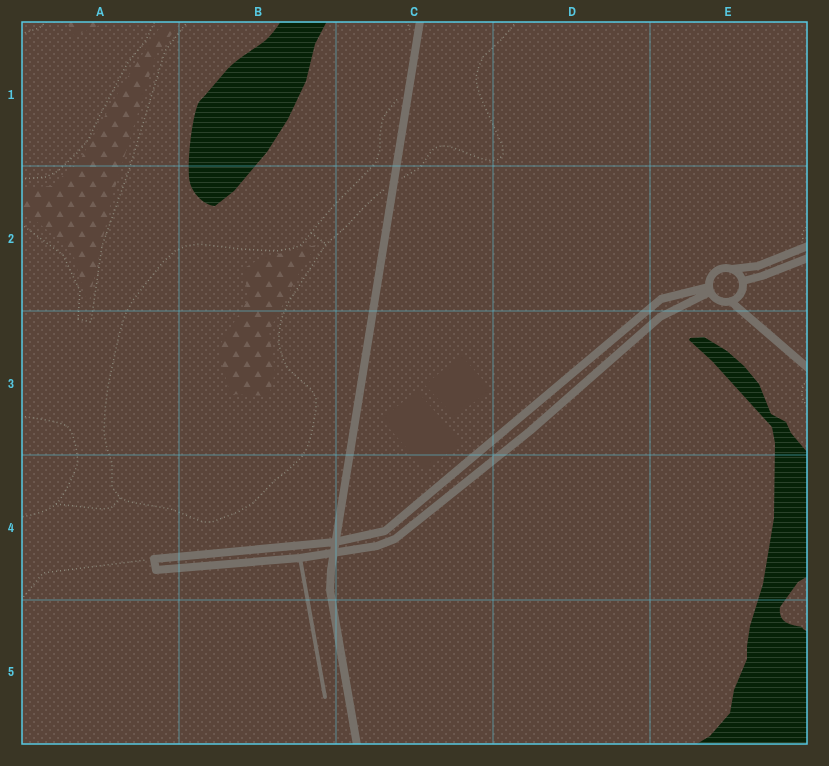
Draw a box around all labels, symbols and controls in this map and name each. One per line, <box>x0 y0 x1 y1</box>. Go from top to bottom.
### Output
text: A <box>96 3 104 20</box>
text: B <box>254 3 262 20</box>
text: C <box>410 3 418 20</box>
text: D <box>568 3 576 20</box>
text: E <box>724 3 732 20</box>
text: 1 <box>8 86 14 103</box>
text: 2 <box>8 230 14 247</box>
text: 3 <box>8 375 14 392</box>
text: 4 <box>8 519 14 536</box>
text: 5 <box>8 663 14 680</box>

